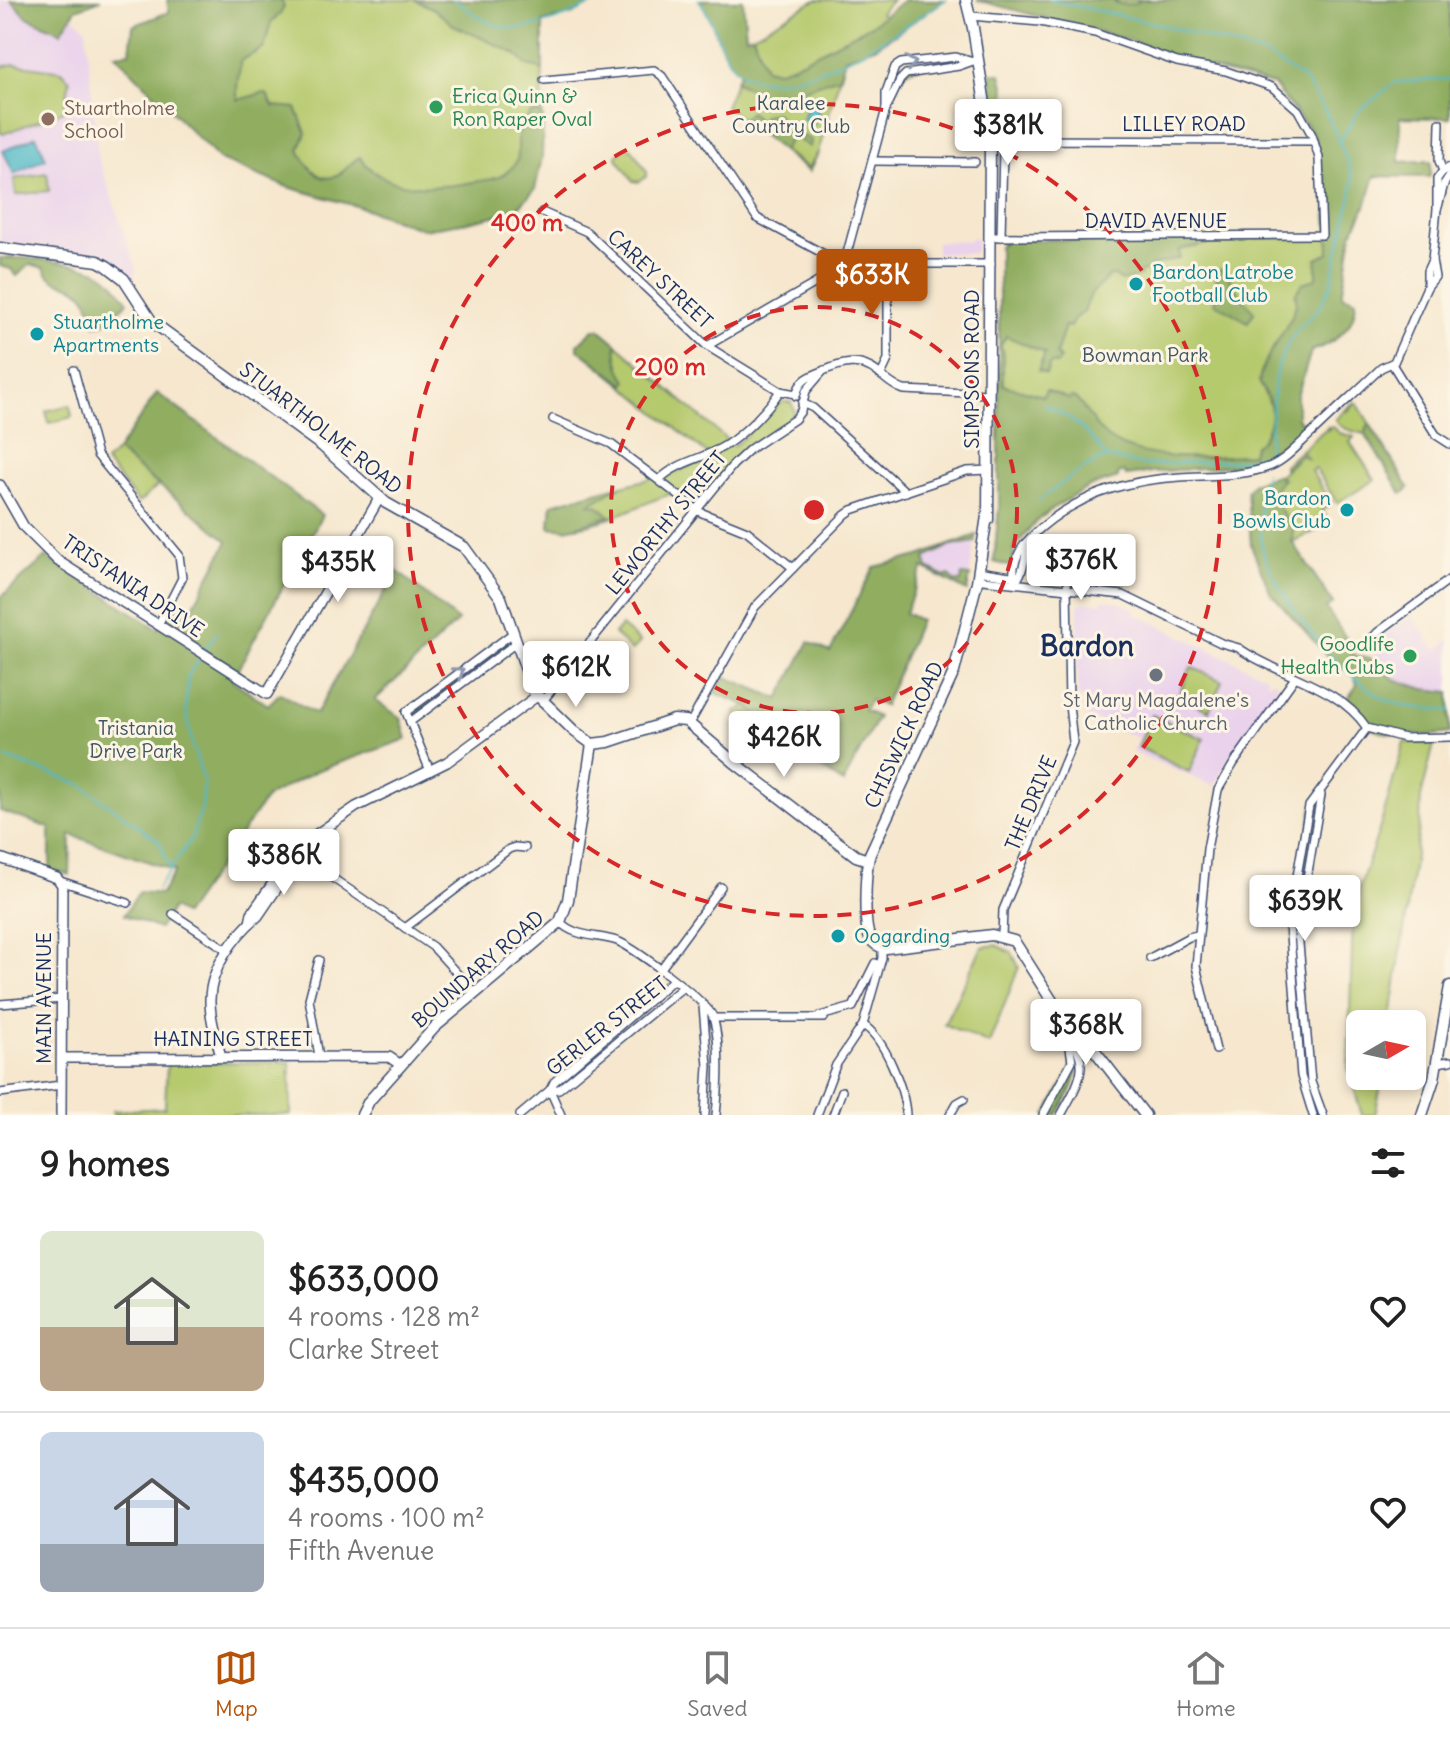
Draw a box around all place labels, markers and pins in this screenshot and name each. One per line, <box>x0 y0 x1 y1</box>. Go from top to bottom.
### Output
place label: Erica Quinn & Ron Raper Oval <box>452 83 592 131</box>
place label: Stuartholme School <box>64 95 175 143</box>
marker: Erica Quinn & Ron Raper Oval <box>427 98 445 116</box>
pin: $381K <box>952 99 1064 167</box>
marker: Stuartholme School <box>39 110 57 128</box>
pin: $633K <box>816 249 928 317</box>
place label: Bardon Latrobe Football Club <box>1152 259 1294 307</box>
marker: Bardon Latrobe Football Club <box>1127 275 1145 293</box>
place label: Stuartholme Apartments <box>53 309 164 357</box>
marker: Stuartholme Apartments <box>28 325 46 343</box>
place label: Bardon Bowls Club <box>1232 485 1331 533</box>
centre of rings <box>800 496 828 524</box>
marker: Bardon Bowls Club <box>1338 501 1356 519</box>
pin: $376K <box>1025 534 1137 602</box>
pin: $435K <box>282 536 394 604</box>
place label: Goodlife Health Clubs <box>1281 631 1394 679</box>
pin: $612K <box>520 641 632 709</box>
marker: Goodlife Health Clubs <box>1401 647 1419 665</box>
marker: St Mary Magdalene's Catholic Church <box>1147 666 1165 684</box>
place label: St Mary Magdalene's Catholic Church <box>1063 687 1249 735</box>
pin: $426K <box>728 711 840 779</box>
pin: $386K <box>228 829 340 897</box>
pin: $639K <box>1249 875 1361 943</box>
place label: Oogarding <box>854 923 950 948</box>
marker: Oogarding <box>829 927 847 945</box>
pin: $368K <box>1030 999 1142 1067</box>

